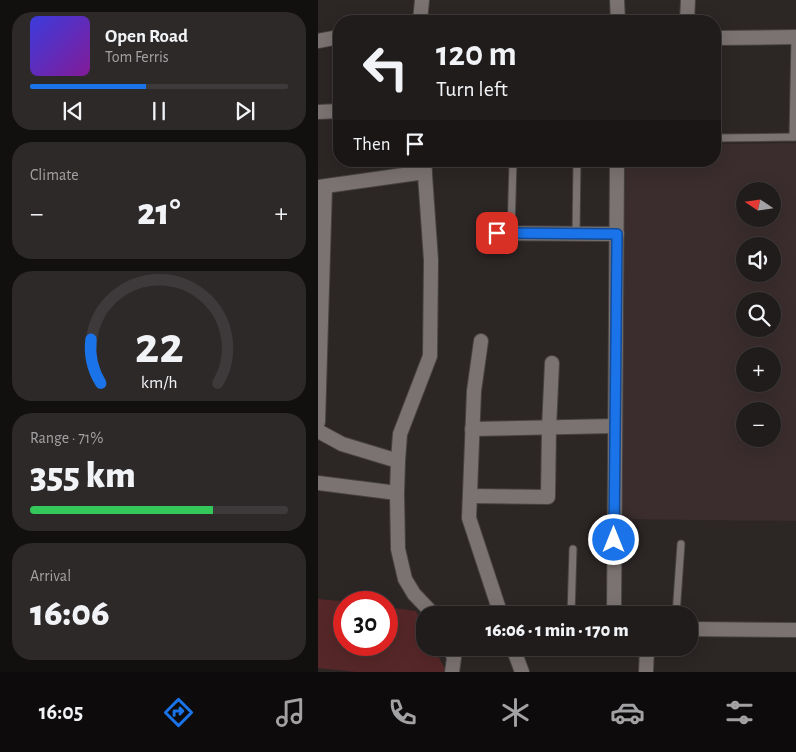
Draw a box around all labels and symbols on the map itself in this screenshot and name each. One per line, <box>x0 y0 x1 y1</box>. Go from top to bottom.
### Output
north arrow <box>736 182 780 228</box>
pin <box>476 212 518 254</box>
position arrow <box>587 513 639 565</box>
speed limit sign: 30 <box>333 591 398 656</box>

